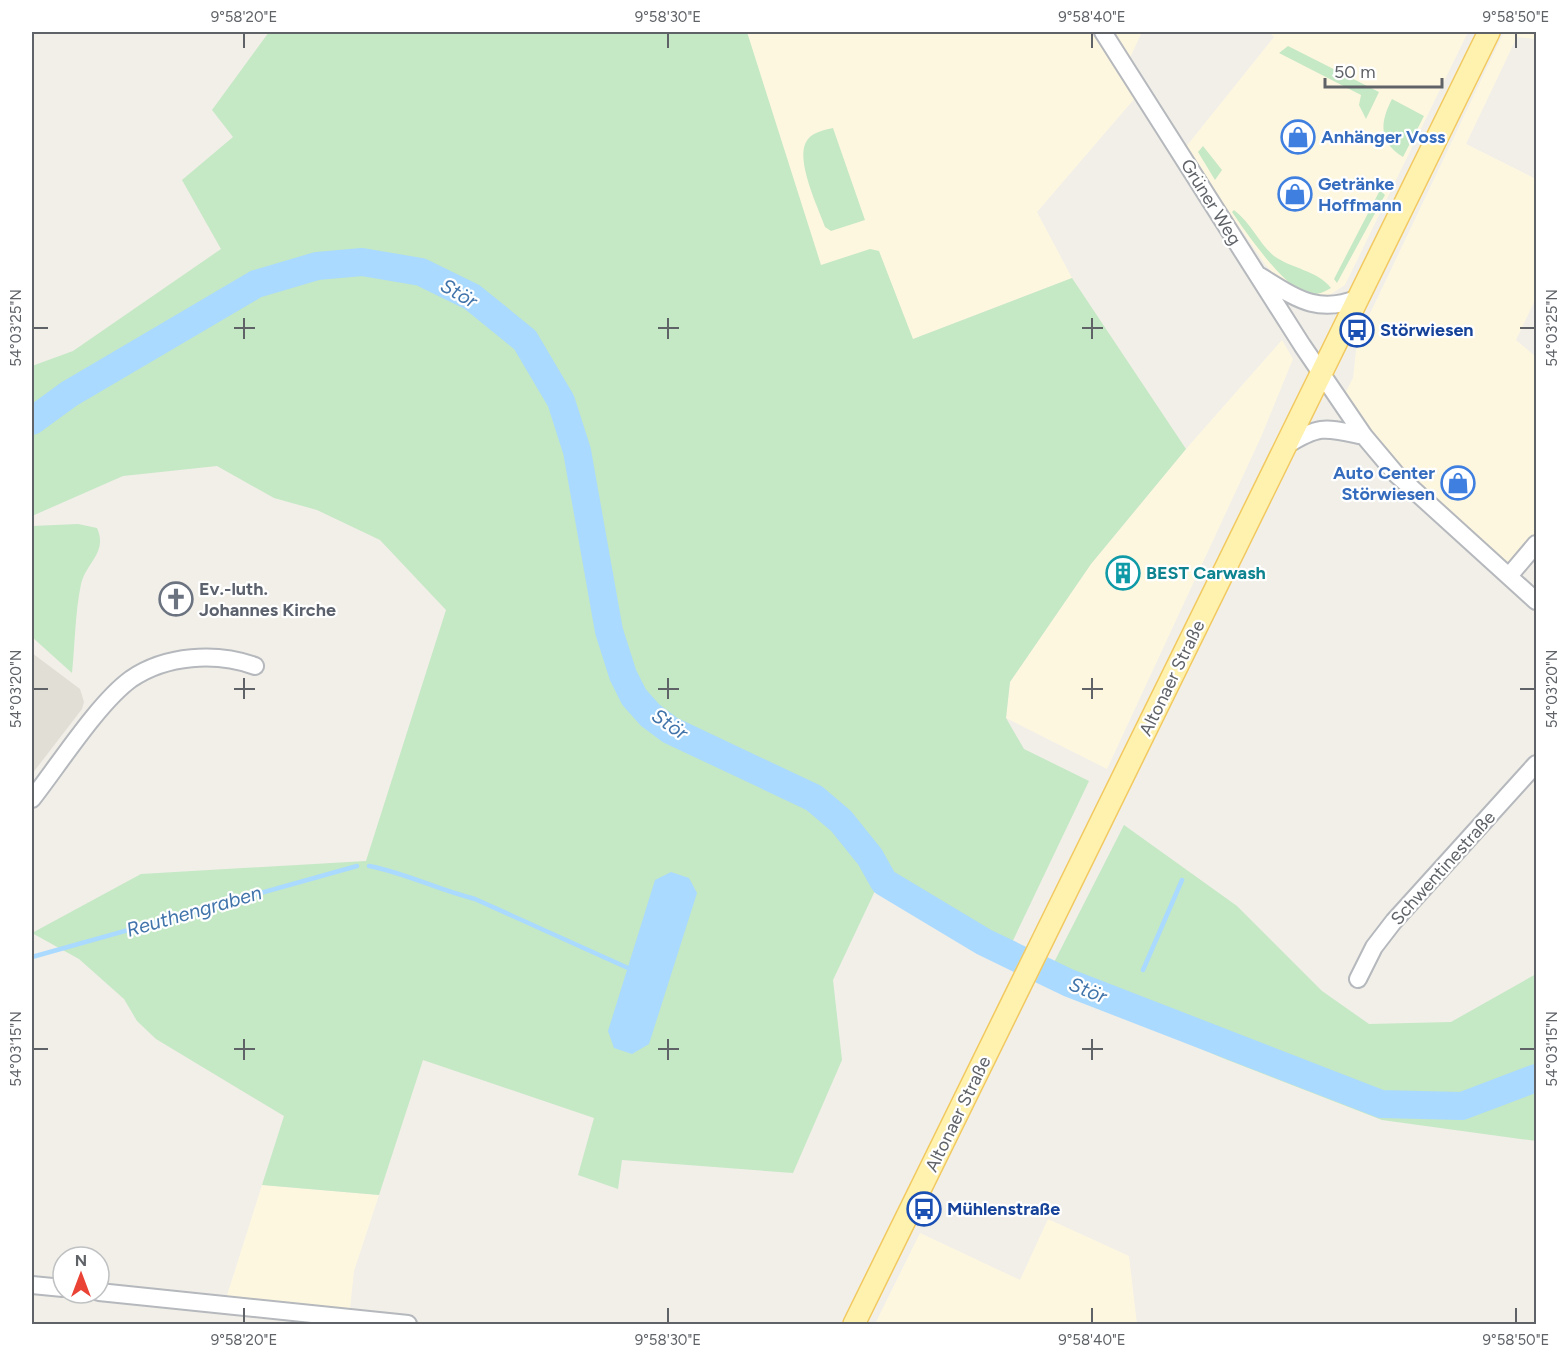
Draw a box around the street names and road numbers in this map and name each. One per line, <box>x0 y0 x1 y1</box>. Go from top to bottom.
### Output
street label: Grüner Weg <box>1176 155 1246 249</box>
street label: Altonaer Straße <box>1134 616 1210 739</box>
street label: Schwentinestraße <box>1386 806 1500 930</box>
street label: Altonaer Straße <box>920 1052 996 1175</box>

